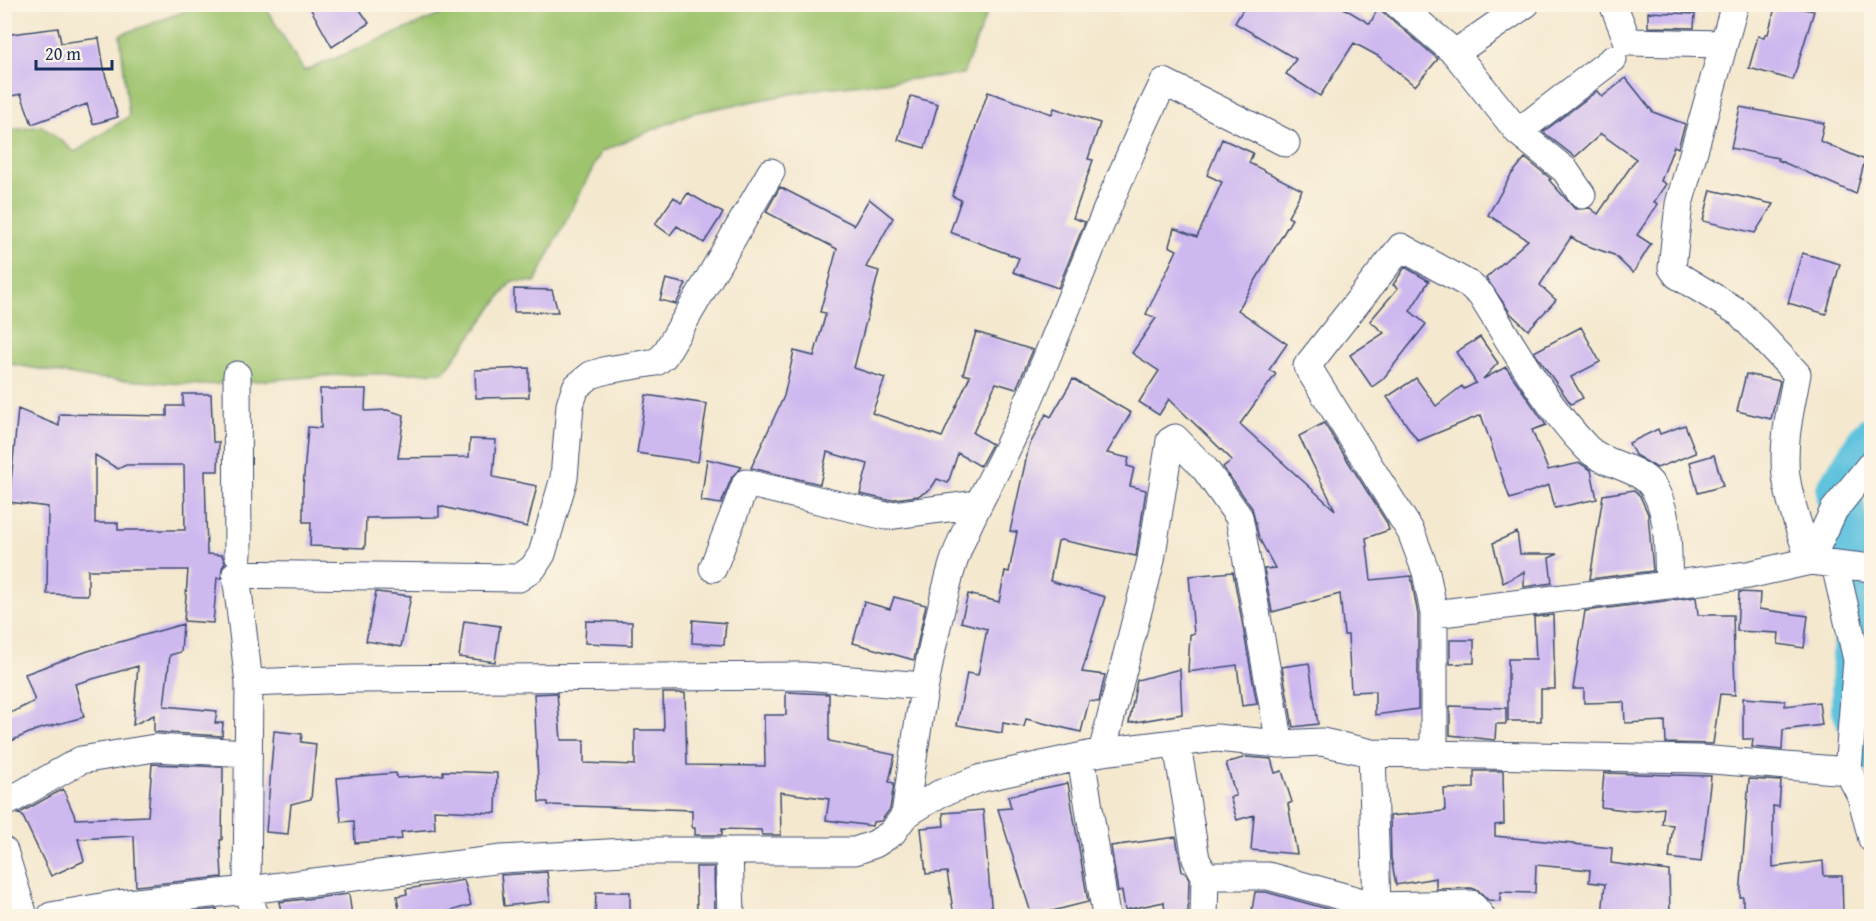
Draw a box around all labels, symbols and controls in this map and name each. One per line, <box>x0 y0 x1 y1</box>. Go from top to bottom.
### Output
scale bar <box>36 33 112 71</box>
text: 20 m <box>45 40 81 67</box>

